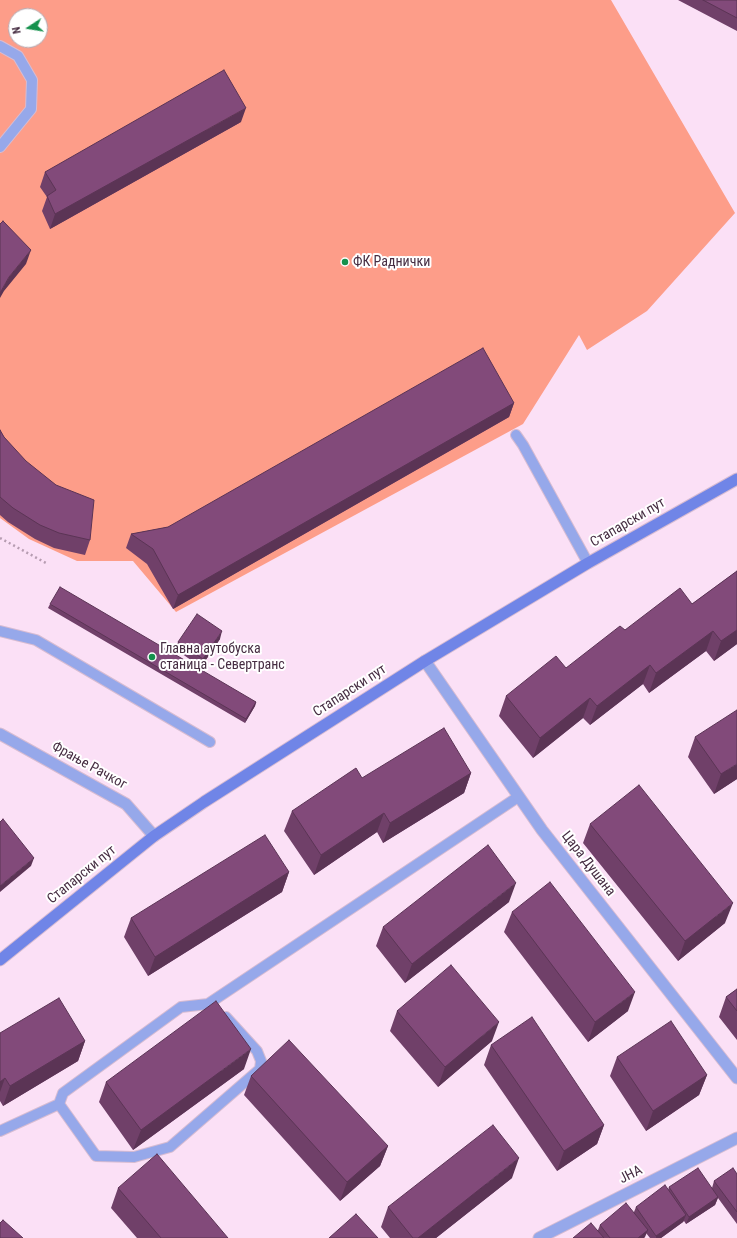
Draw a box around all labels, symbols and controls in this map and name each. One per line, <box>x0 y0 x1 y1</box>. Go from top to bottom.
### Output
north arrow <box>8 8 48 48</box>
text: N <box>10 26 24 35</box>
place label: ФК Раднички <box>353 254 430 270</box>
marker: ФК Раднички <box>340 257 350 267</box>
street label: Стапарски пут <box>588 495 668 551</box>
place label: Главна аутобуска станица - Севертранс <box>160 641 285 674</box>
marker: Главна аутобуска станица - Севертранс <box>147 652 157 662</box>
street label: Стапарски пут <box>310 661 390 721</box>
street label: Фрање Рачког <box>49 738 129 794</box>
street label: Цара Душана <box>557 828 619 900</box>
street label: Стапарски пут <box>44 842 120 908</box>
street label: ЈНА <box>617 1162 645 1188</box>

